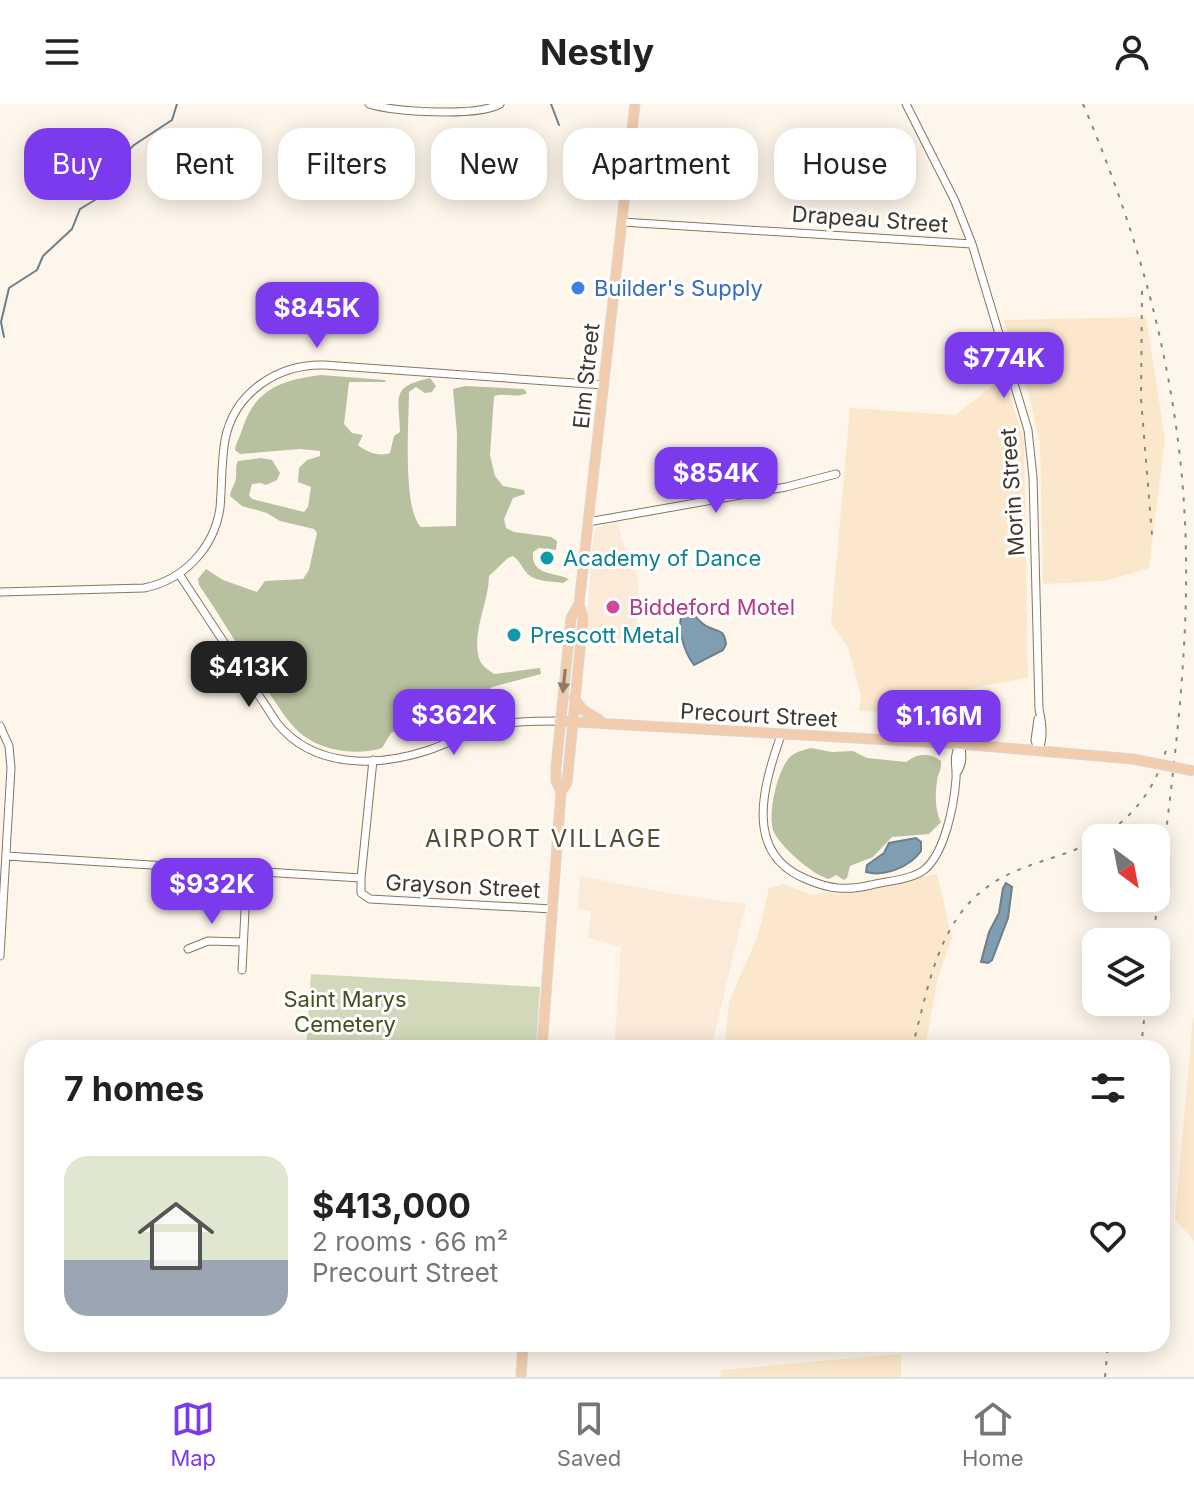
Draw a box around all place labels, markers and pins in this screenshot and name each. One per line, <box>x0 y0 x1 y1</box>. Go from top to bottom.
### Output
place label: Builder's Supply <box>594 275 763 301</box>
marker: Builder's Supply <box>569 279 587 297</box>
pin: $845K <box>261 282 373 350</box>
pin: $774K <box>948 332 1060 400</box>
pin: $854K <box>660 447 772 515</box>
place label: Academy of Dance <box>563 545 761 571</box>
marker: Academy of Dance <box>538 549 556 567</box>
place label: Biddeford Motel <box>629 594 795 620</box>
marker: Biddeford Motel <box>604 598 622 616</box>
place label: Prescott Metal <box>530 622 680 648</box>
marker: Prescott Metal <box>505 626 523 644</box>
pin: $413K <box>193 641 305 709</box>
pin: $362K <box>398 689 510 757</box>
pin: $1.16M <box>874 690 1004 758</box>
pin: $932K <box>156 858 268 926</box>

